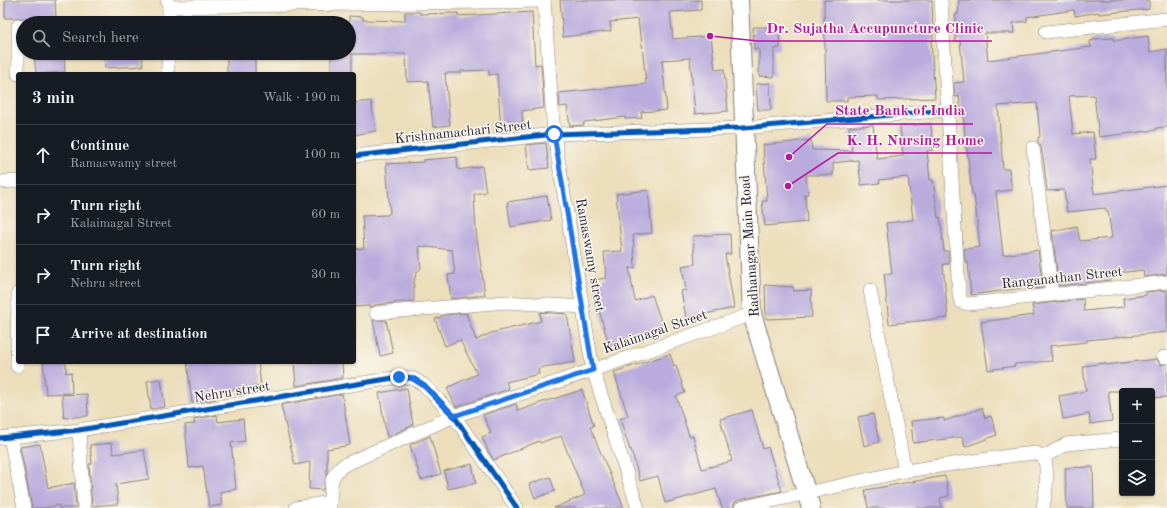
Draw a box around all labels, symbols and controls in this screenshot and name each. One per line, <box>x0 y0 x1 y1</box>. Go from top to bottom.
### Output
callout: Dr. Sujatha Accupuncture Clinic <box>758 14 992 41</box>
search box <box>16 16 356 60</box>
text: Dr. Sujatha Accupuncture Clinic <box>766 22 984 37</box>
icon: search <box>30 27 52 49</box>
text: Search here <box>62 31 139 46</box>
text: 3 min <box>32 90 75 107</box>
text: Walk · 190 m <box>263 91 340 104</box>
callout: State Bank of India <box>827 97 973 124</box>
text: State Bank of India <box>835 104 966 119</box>
street label: Krishnamachari Street <box>394 118 532 146</box>
route start <box>545 125 563 143</box>
callout: K. H. Nursing Home <box>838 126 992 153</box>
text: K. H. Nursing Home <box>846 134 984 149</box>
text: Continue <box>70 139 129 154</box>
icon: ahead <box>32 144 54 166</box>
text: 100 m <box>303 148 340 161</box>
text: Ramaswamy street <box>70 157 177 170</box>
street label: Radhanagar Main Road <box>738 174 762 318</box>
street label: Ramaswamy street <box>573 197 607 313</box>
text: Turn right <box>70 199 141 214</box>
icon: right <box>32 204 54 226</box>
text: 60 m <box>311 208 340 221</box>
text: Kalaimagal Street <box>70 217 171 230</box>
text: Turn right <box>70 259 141 274</box>
icon: right <box>32 264 54 286</box>
street label: Ranganathan Street <box>1001 265 1123 291</box>
text: 30 m <box>311 268 340 281</box>
text: Nehru street <box>70 277 141 290</box>
street label: Kalaimagal Street <box>601 308 709 356</box>
icon: arrive <box>32 324 54 346</box>
text: Arrive at destination <box>70 327 208 342</box>
route end <box>390 368 408 386</box>
street label: Nehru street <box>193 379 271 405</box>
map controls <box>1119 388 1155 496</box>
button: + <box>1119 388 1155 424</box>
button: − <box>1119 424 1155 460</box>
button: layers <box>1119 460 1155 496</box>

